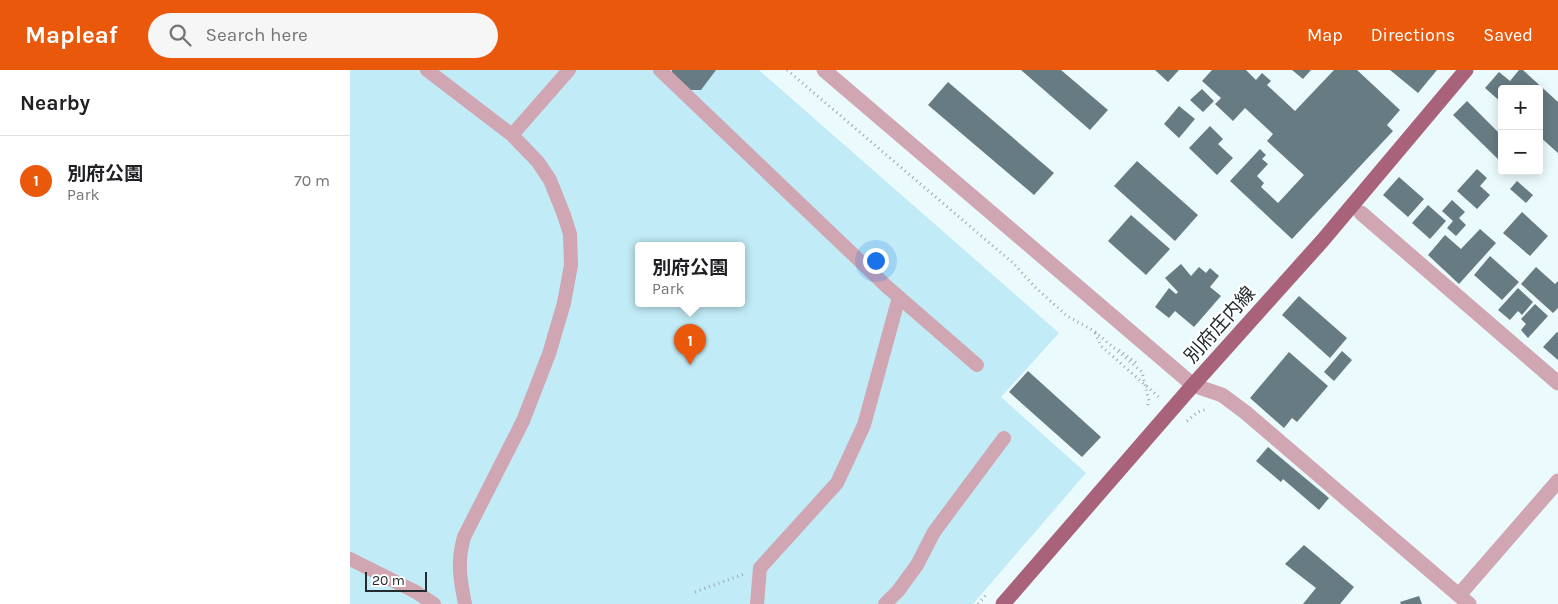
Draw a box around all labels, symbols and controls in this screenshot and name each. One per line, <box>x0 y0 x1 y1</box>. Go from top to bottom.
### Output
search box <box>148 13 498 58</box>
text: Mapleaf <box>25 21 118 49</box>
icon: search <box>166 21 194 49</box>
text: Search here <box>206 24 308 46</box>
text: Map <box>1307 24 1343 46</box>
text: Directions <box>1371 24 1455 46</box>
text: Saved <box>1483 24 1533 46</box>
map controls <box>1498 85 1543 175</box>
button: + <box>1498 85 1543 130</box>
text: Nearby <box>20 91 90 115</box>
button: − <box>1498 130 1543 175</box>
text: 別府公園 <box>67 163 143 185</box>
text: 1 <box>33 171 39 190</box>
text: 70 m <box>294 171 330 190</box>
text: Park <box>67 185 99 204</box>
popup <box>635 242 745 307</box>
your location <box>863 248 889 274</box>
text: 別府公園 <box>652 257 728 279</box>
text: Park <box>652 279 684 298</box>
street label: 別府庄内線 <box>1180 282 1260 368</box>
pin: 1 <box>674 324 706 365</box>
scale bar <box>365 569 428 592</box>
text: 20 m <box>372 572 405 589</box>

